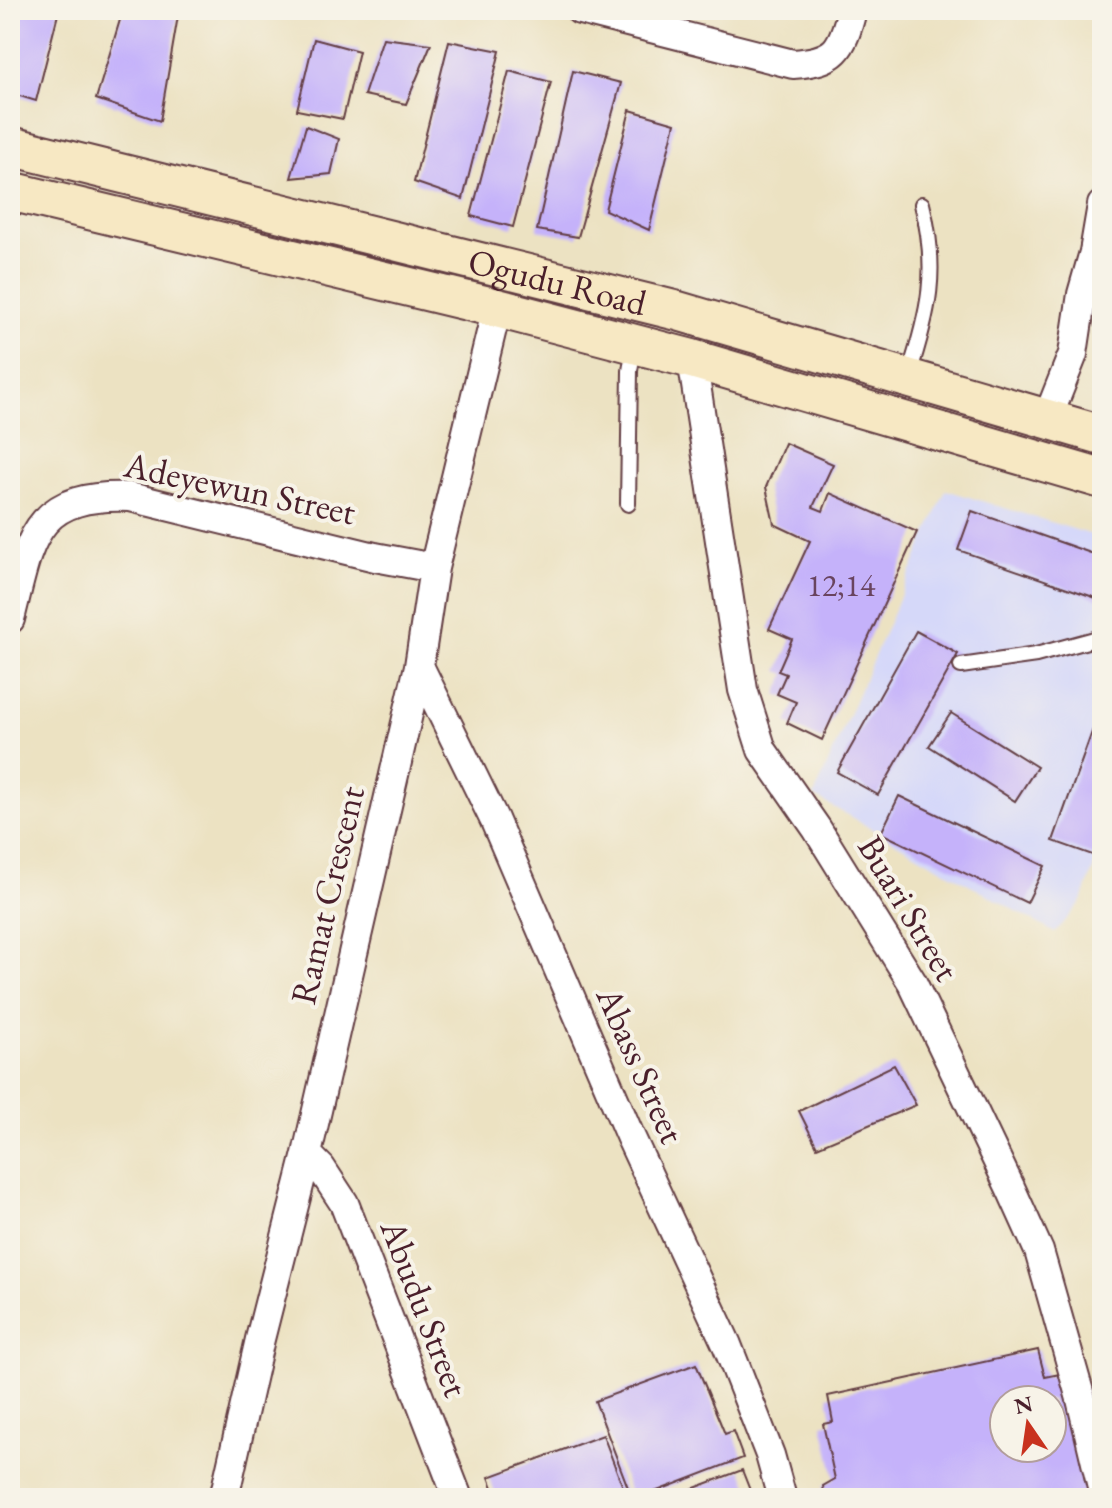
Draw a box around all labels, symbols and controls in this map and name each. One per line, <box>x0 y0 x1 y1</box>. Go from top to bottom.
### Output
street label: Ogudu Road <box>464 237 652 326</box>
street label: Adeyewun Street <box>119 440 360 536</box>
house number: 12;14 <box>807 564 876 606</box>
street label: Ramat Crescent <box>279 781 375 1009</box>
street label: Buari Street <box>847 827 971 990</box>
street label: Abass Street <box>585 978 697 1151</box>
street label: Abudu Street <box>369 1212 480 1404</box>
north arrow <box>988 1384 1068 1464</box>
text: N <box>1012 1389 1036 1421</box>

